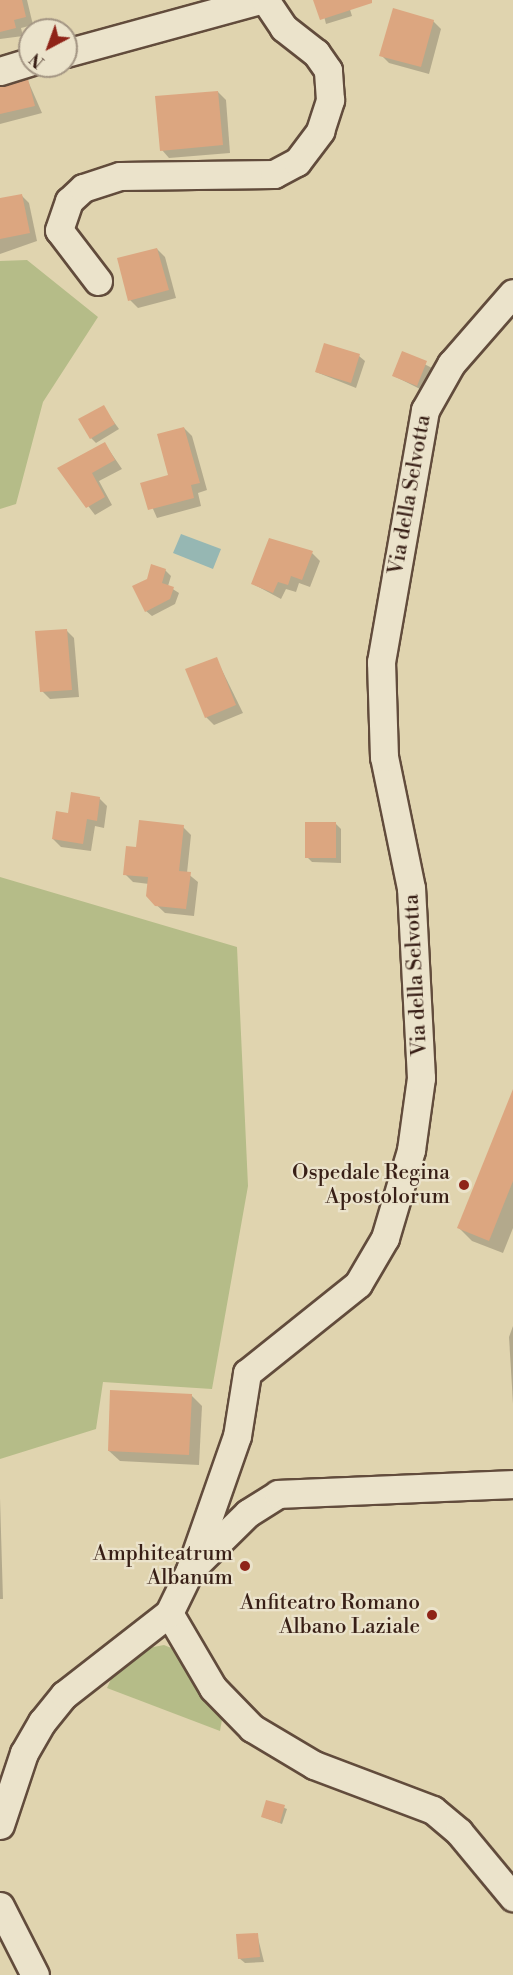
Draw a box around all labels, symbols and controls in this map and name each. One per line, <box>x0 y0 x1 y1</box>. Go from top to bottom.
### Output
north arrow <box>18 18 78 78</box>
text: N <box>26 48 49 72</box>
street label: Via della Selvotta <box>384 413 436 577</box>
street label: Via della Selvotta <box>399 893 433 1057</box>
place label: Ospedale Regina Apostolorum <box>292 1160 450 1210</box>
marker: Ospedale Regina Apostolorum <box>455 1176 473 1194</box>
place label: Amphiteatrum Albanum <box>93 1541 233 1591</box>
marker: Amphiteatrum Albanum <box>238 1559 252 1573</box>
place label: Anfiteatro Romano Albano Laziale <box>240 1590 420 1640</box>
marker: Anfiteatro Romano Albano Laziale <box>425 1608 439 1622</box>

